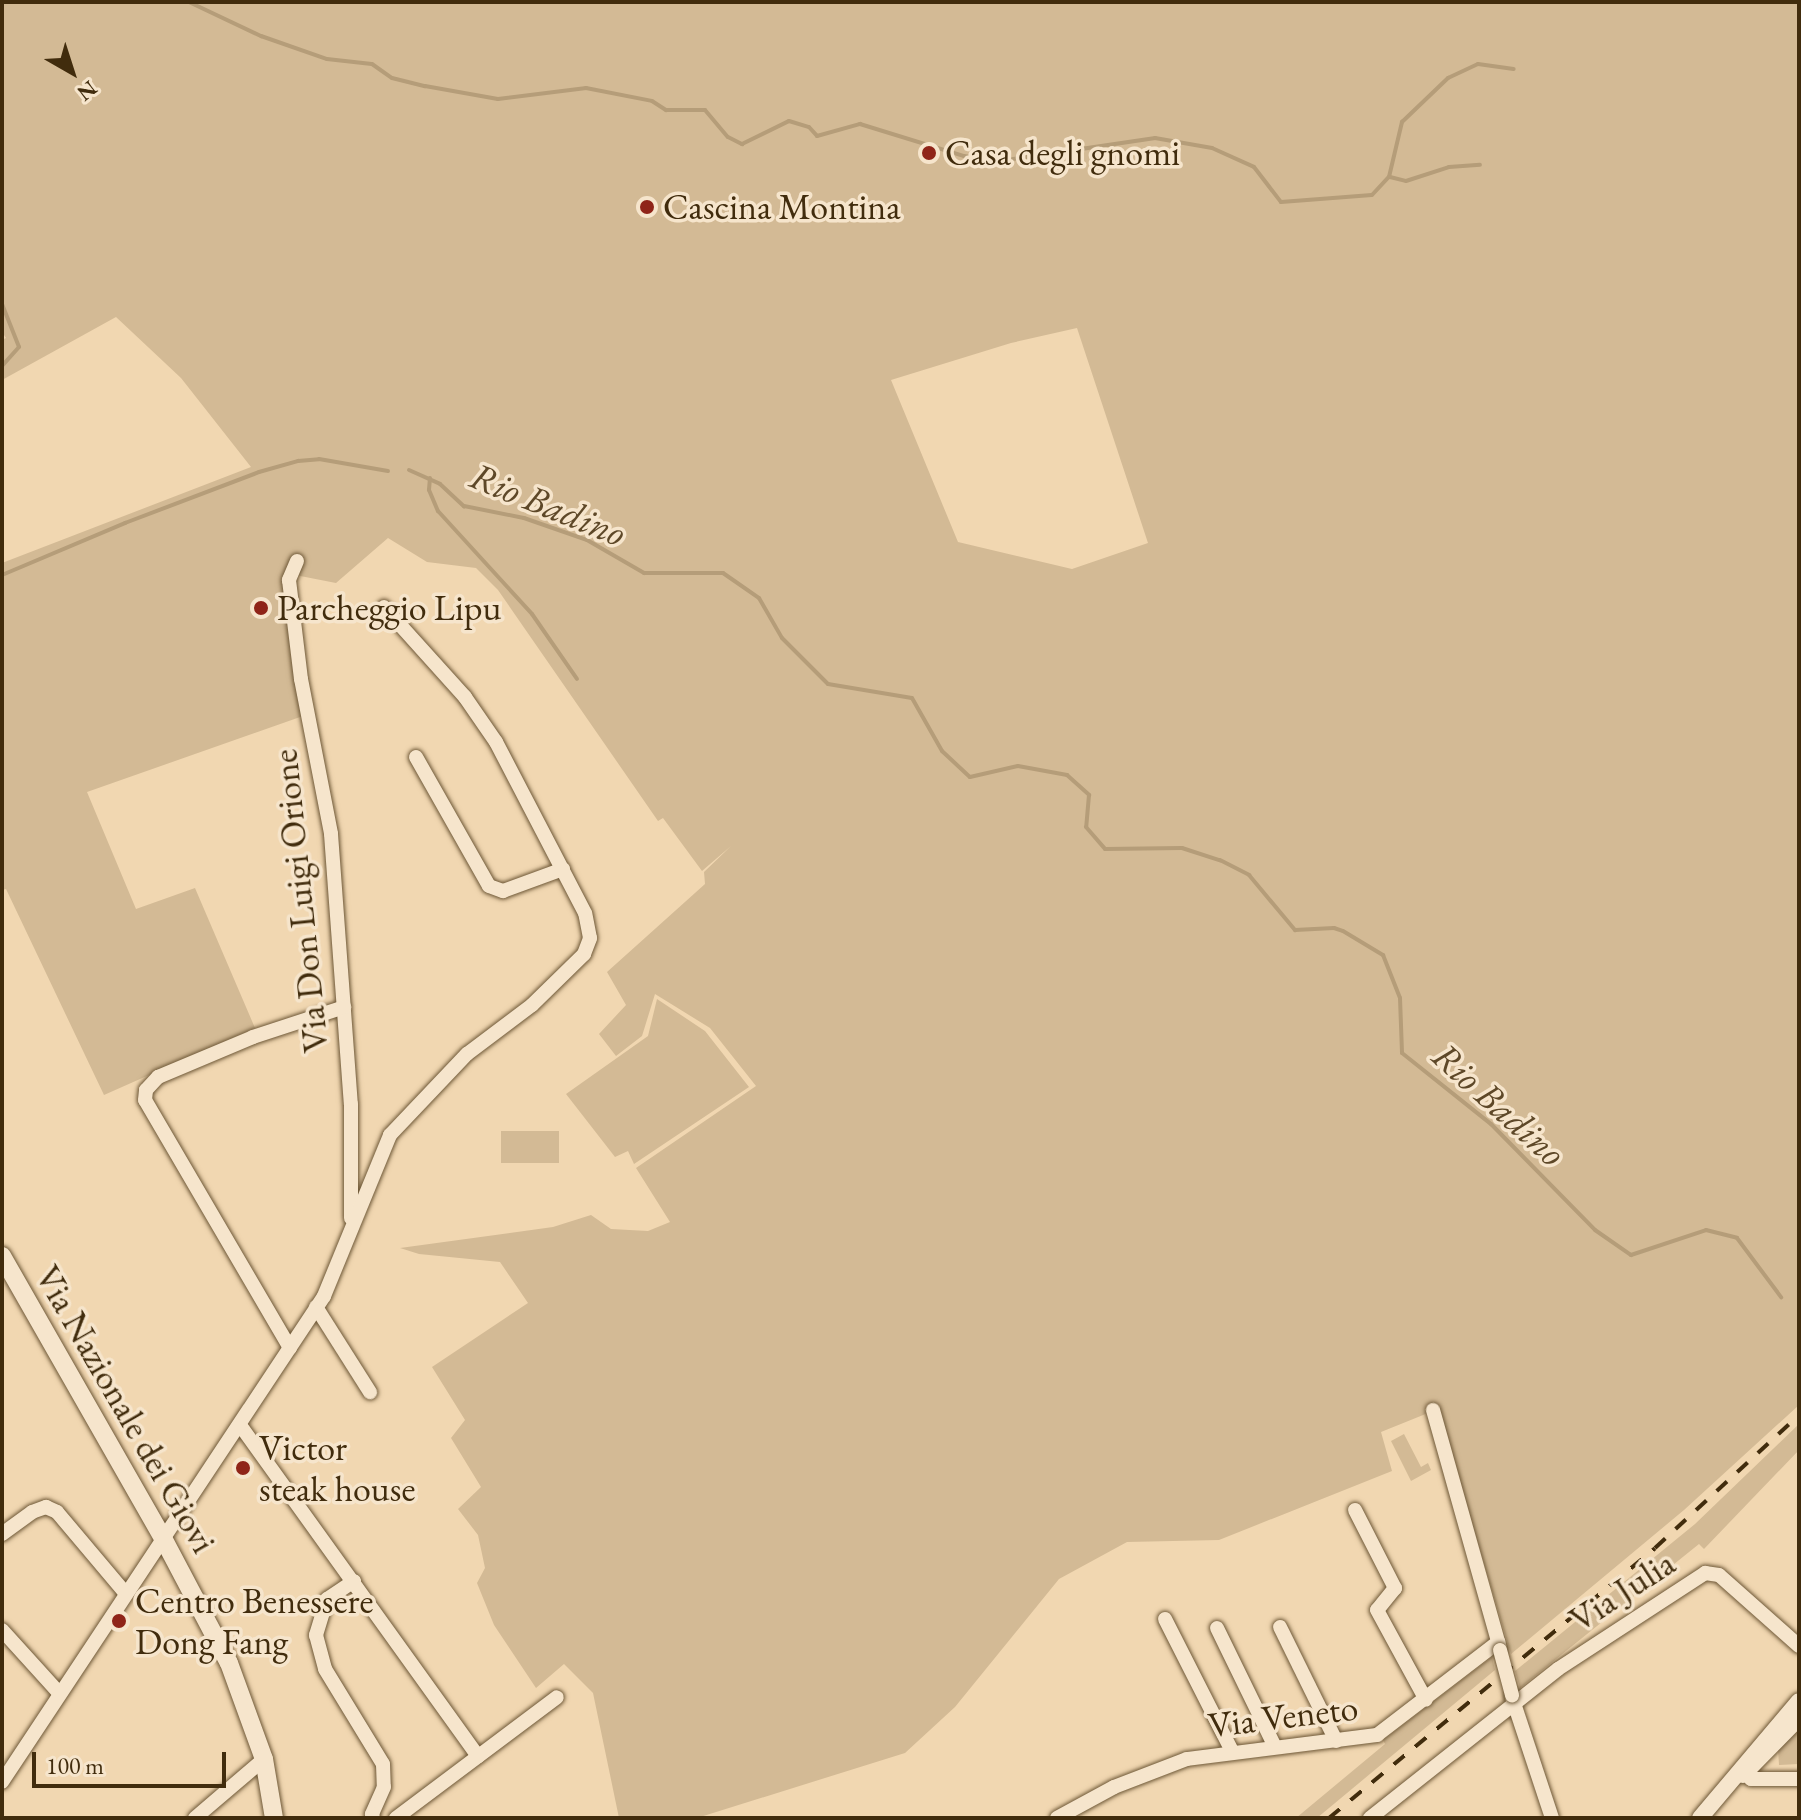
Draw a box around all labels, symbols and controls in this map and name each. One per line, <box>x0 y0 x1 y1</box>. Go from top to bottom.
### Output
north arrow <box>32 32 112 112</box>
text: N <box>71 74 103 108</box>
place label: Casa degli gnomi <box>945 131 1180 175</box>
marker: Casa degli gnomi <box>920 144 938 162</box>
place label: Cascina Montina <box>663 185 901 229</box>
marker: Cascina Montina <box>638 198 656 216</box>
water label: Rio Badino <box>464 452 632 556</box>
place label: Parcheggio Lipu <box>277 586 501 630</box>
marker: Parcheggio Lipu <box>252 599 270 617</box>
street label: Via Don Luigi Orione <box>263 747 337 1055</box>
water label: Rio Badino <box>1423 1032 1575 1176</box>
street label: Via Nazionale dei Giovi <box>26 1258 226 1560</box>
place label: Victor steak house <box>259 1425 415 1510</box>
marker: Victor steak house <box>234 1459 252 1477</box>
street label: Via Julia <box>1561 1541 1683 1641</box>
place label: Centro Benessere Dong Fang <box>135 1578 374 1663</box>
marker: Centro Benessere Dong Fang <box>110 1612 128 1630</box>
street label: Via Veneto <box>1206 1685 1360 1747</box>
scale bar <box>36 1736 230 1786</box>
text: 100 m <box>46 1750 104 1781</box>

